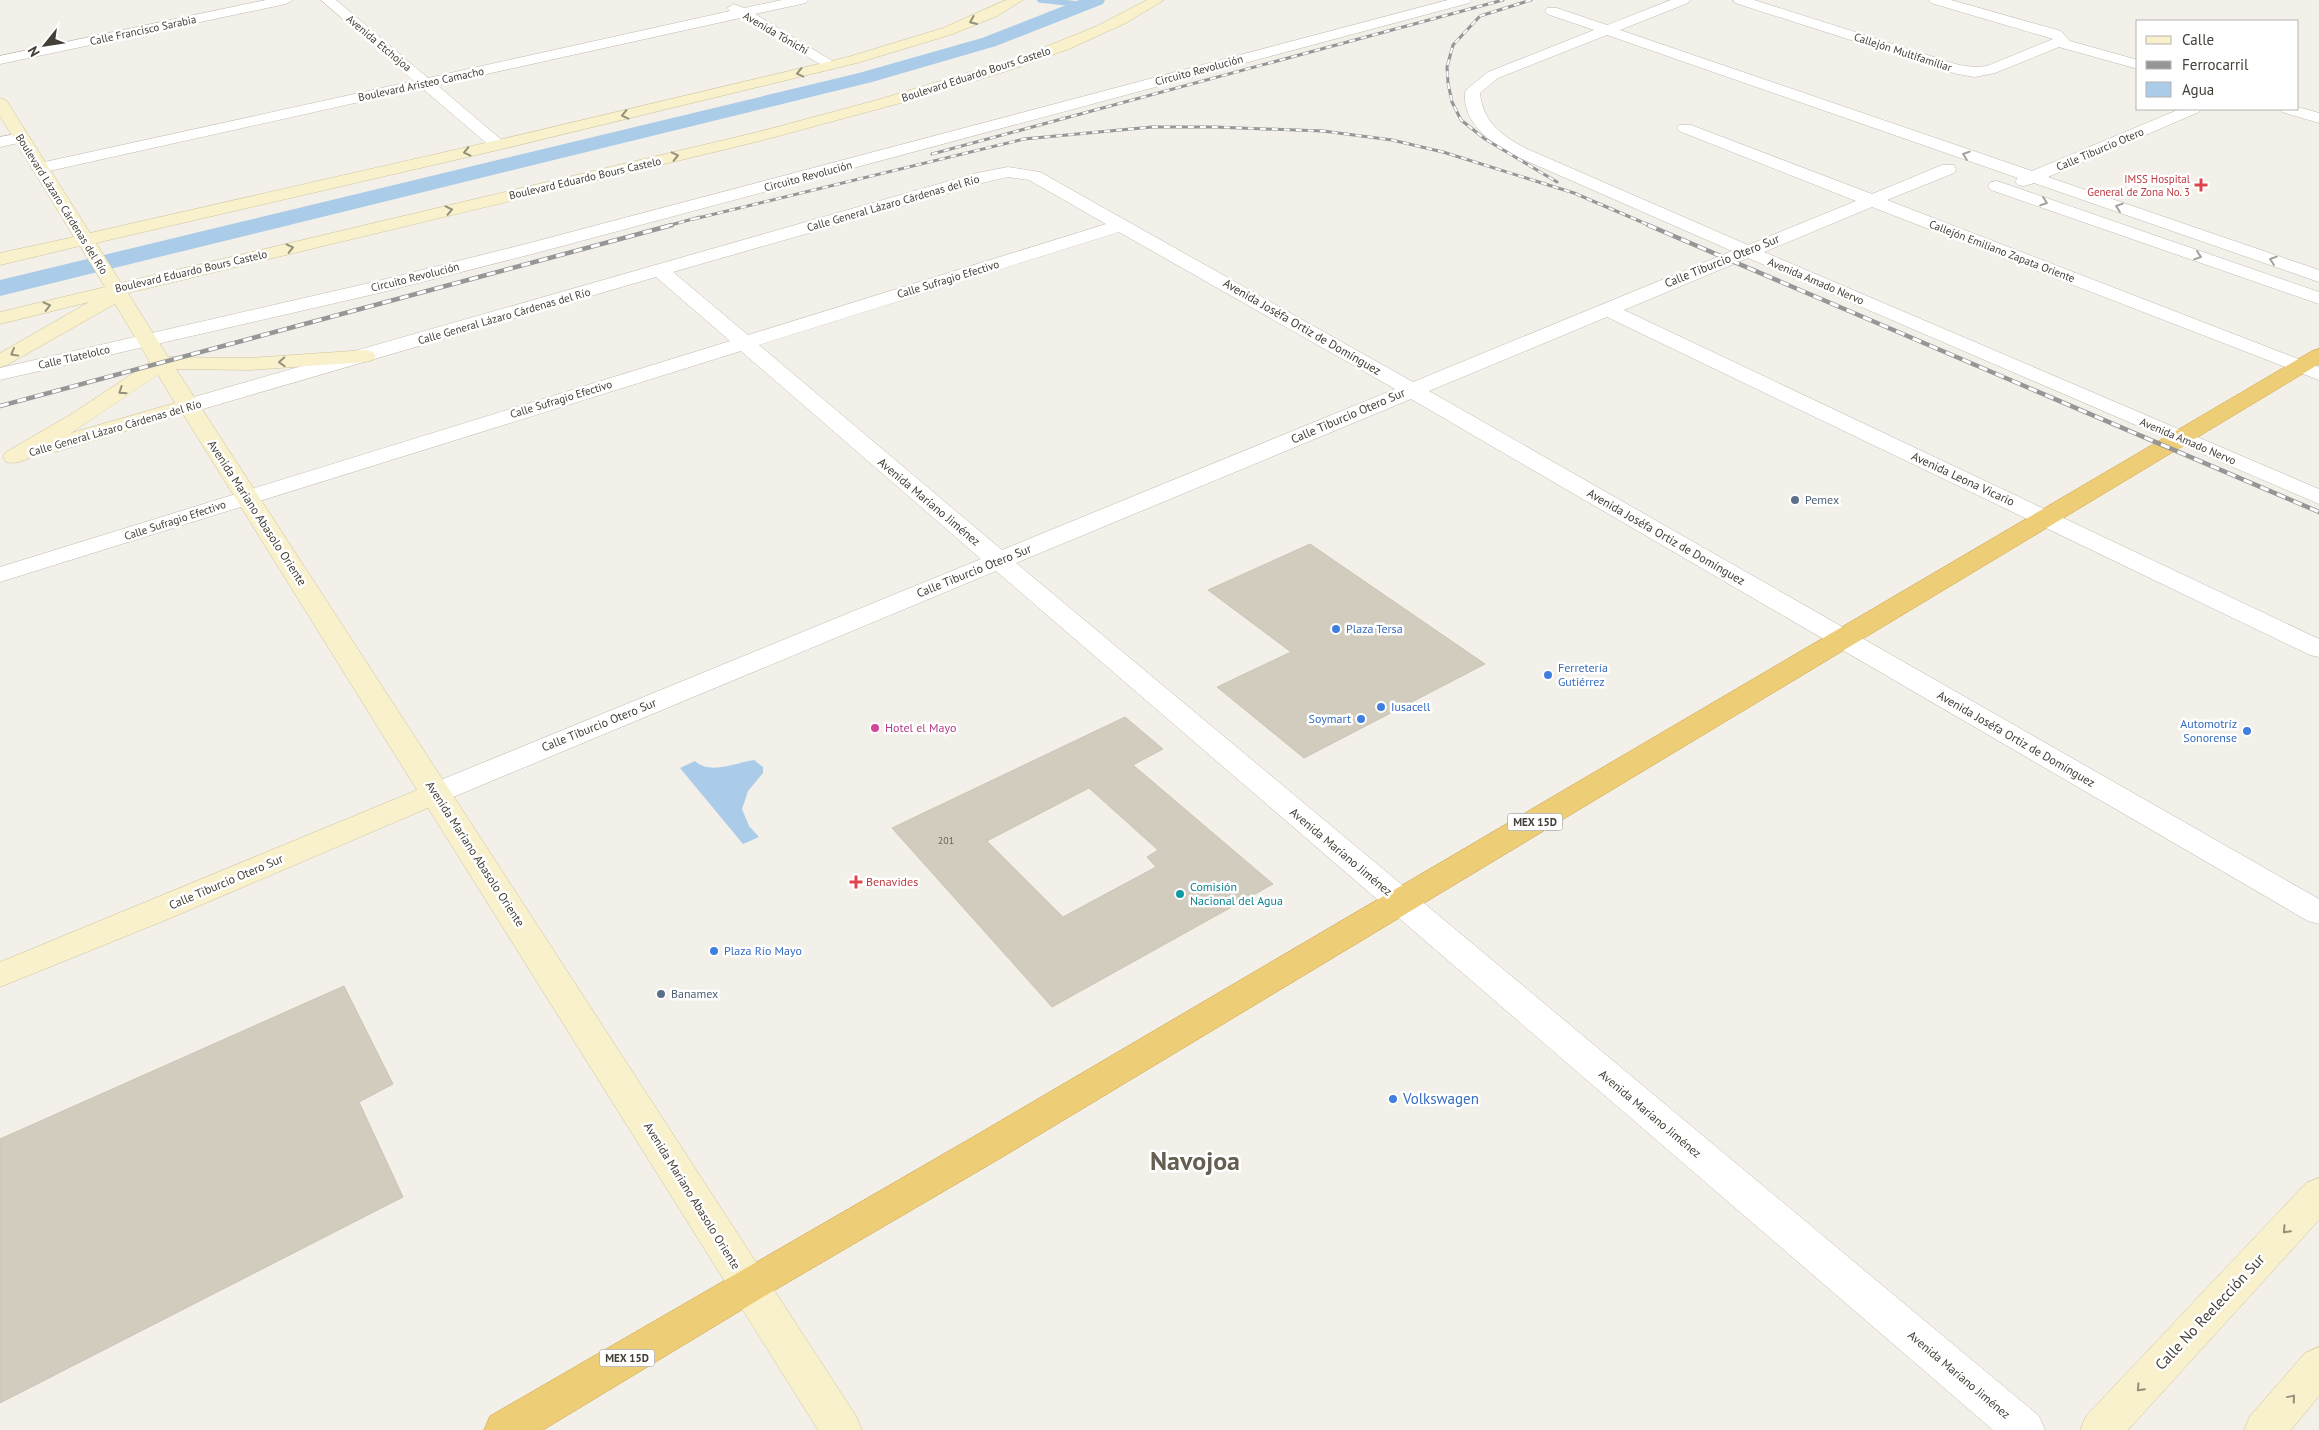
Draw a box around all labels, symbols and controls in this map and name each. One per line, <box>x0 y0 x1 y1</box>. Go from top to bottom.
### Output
street label: Avenida Tónichi <box>741 9 811 57</box>
street label: Calle Francisco Sarabia <box>89 12 197 48</box>
street label: Avenida Etchojoa <box>344 12 414 74</box>
one-way arrow <box>969 15 978 26</box>
north arrow <box>20 20 70 70</box>
legend <box>2136 20 2299 110</box>
street label: Callejón Multifamiliar <box>1852 30 1954 75</box>
text: Calle <box>2182 30 2214 49</box>
text: N <box>24 43 44 60</box>
street label: Boulevard Eduardo Bours Castelo <box>900 43 1052 105</box>
street label: Circuito Revolución <box>1153 52 1245 88</box>
text: Ferrocarril <box>2182 55 2249 74</box>
street label: Boulevard Aristeo Camacho <box>357 64 485 104</box>
one-way arrow <box>796 67 805 78</box>
text: Agua <box>2182 80 2214 99</box>
one-way arrow <box>621 109 630 120</box>
street label: Calle Tiburcio Otero <box>2054 124 2146 174</box>
street label: Boulevard Lázaro Cárdenas del Río <box>13 131 111 277</box>
one-way arrow <box>463 146 472 157</box>
one-way arrow <box>670 151 679 162</box>
one-way arrow <box>1962 151 1970 161</box>
street label: Boulevard Eduardo Bours Castelo <box>507 154 663 202</box>
street label: Circuito Revolución <box>762 158 854 194</box>
street label: Calle General Lázaro Cárdenas del Río <box>805 172 981 234</box>
place label: IMSS Hospital General de Zona No. 3 <box>2087 172 2191 199</box>
marker: IMSS Hospital General de Zona No. 3 <box>2194 178 2208 192</box>
one-way arrow <box>2040 196 2048 206</box>
one-way arrow <box>2116 203 2124 213</box>
one-way arrow <box>444 205 453 216</box>
street label: Callejón Emiliano Zapata Oriente <box>1927 217 2077 285</box>
street label: Calle Tiburcio Otero Sur <box>1662 231 1781 290</box>
one-way arrow <box>286 243 295 254</box>
street label: Boulevard Eduardo Bours Castelo <box>113 247 269 295</box>
one-way arrow <box>2193 250 2202 260</box>
street label: Avenida Amado Nervo <box>1766 254 1866 308</box>
one-way arrow <box>2269 256 2278 266</box>
street label: Calle Sufragio Efectivo <box>895 257 1001 301</box>
street label: Circuito Revolución <box>369 259 461 295</box>
street label: Avenida Joséfa Ortiz de Domínguez <box>1221 275 1384 378</box>
street label: Calle General Lázaro Cárdenas del Río <box>416 285 592 347</box>
one-way arrow <box>43 301 52 312</box>
street label: Calle Tlatelolco <box>37 342 111 372</box>
one-way arrow <box>11 347 20 357</box>
one-way arrow <box>278 357 286 368</box>
street label: Calle Sufragio Efectivo <box>508 377 614 421</box>
one-way arrow <box>118 385 128 394</box>
street label: Calle Tiburcio Otero Sur <box>1288 385 1407 446</box>
street label: Calle General Lázaro Cárdenas del Río <box>27 397 203 459</box>
street label: Avenida Amado Nervo <box>2138 414 2238 468</box>
street label: Avenida Mariano Abasolo Oriente <box>205 437 310 588</box>
street label: Avenida Leona Vicario <box>1909 448 2017 509</box>
street label: Avenida Maríano Jiménez <box>875 454 984 549</box>
street label: Avenida Joséfa Ortiz de Domínguez <box>1585 485 1748 588</box>
place label: Pemex <box>1805 492 1839 507</box>
marker: Pemex <box>1789 494 1801 506</box>
street label: Calle Sufragio Efectivo <box>122 497 228 543</box>
street label: Calle Tiburcio Otero Sur <box>914 541 1033 600</box>
place label: Plaza Tersa <box>1346 621 1403 636</box>
marker: Plaza Tersa <box>1330 623 1342 635</box>
place label: Ferretería Gutiérrez <box>1558 660 1608 689</box>
marker: Ferretería Gutiérrez <box>1542 669 1554 681</box>
street label: Avenida Joséfa Ortiz de Domínguez <box>1935 687 2098 790</box>
street label: Calle Tiburcio Otero Sur <box>539 695 658 754</box>
place label: Iusacell <box>1391 699 1431 714</box>
marker: Iusacell <box>1375 701 1387 713</box>
place label: Soymart <box>1309 711 1351 726</box>
marker: Soymart <box>1355 713 1367 725</box>
place label: Automotríz Sonorense <box>2180 716 2237 745</box>
place label: Hotel el Mayo <box>885 720 956 735</box>
marker: Hotel el Mayo <box>869 722 881 734</box>
marker: Automotríz Sonorense <box>2241 725 2253 737</box>
street label: Avenida Mariano Abasolo Oriente <box>423 778 528 929</box>
street label: Avenida Maríano Jiménez <box>1287 804 1396 899</box>
road number: MEX 15D <box>1508 814 1562 830</box>
house number: 201 <box>938 834 954 847</box>
street label: Calle Tiburcio Otero Sur <box>166 851 285 912</box>
place label: Benavides <box>866 874 918 889</box>
marker: Benavides <box>850 876 862 888</box>
place label: Comisión Nacional del Agua <box>1190 879 1283 908</box>
marker: Comisión Nacional del Agua <box>1174 888 1186 900</box>
place label: Plaza Río Mayo <box>724 943 802 958</box>
marker: Plaza Río Mayo <box>708 945 720 957</box>
place label: Banamex <box>671 986 718 1001</box>
marker: Banamex <box>655 988 667 1000</box>
street label: Avenida Maríano Jiménez <box>1596 1066 1705 1161</box>
place label: Volkswagen <box>1402 1089 1479 1108</box>
marker: Volkswagen <box>1387 1093 1399 1105</box>
street label: Avenida Mariano Abasolo Oriente <box>641 1119 744 1272</box>
district label: Navojoa <box>1150 1144 1240 1177</box>
one-way arrow <box>2283 1225 2292 1234</box>
street label: Calle No Reelección Sur <box>2151 1250 2268 1374</box>
street label: Avenida Maríano Jiménez <box>1905 1327 2014 1422</box>
road number: MEX 15D <box>600 1350 654 1366</box>
one-way arrow <box>2137 1382 2146 1391</box>
one-way arrow <box>2286 1395 2294 1404</box>

